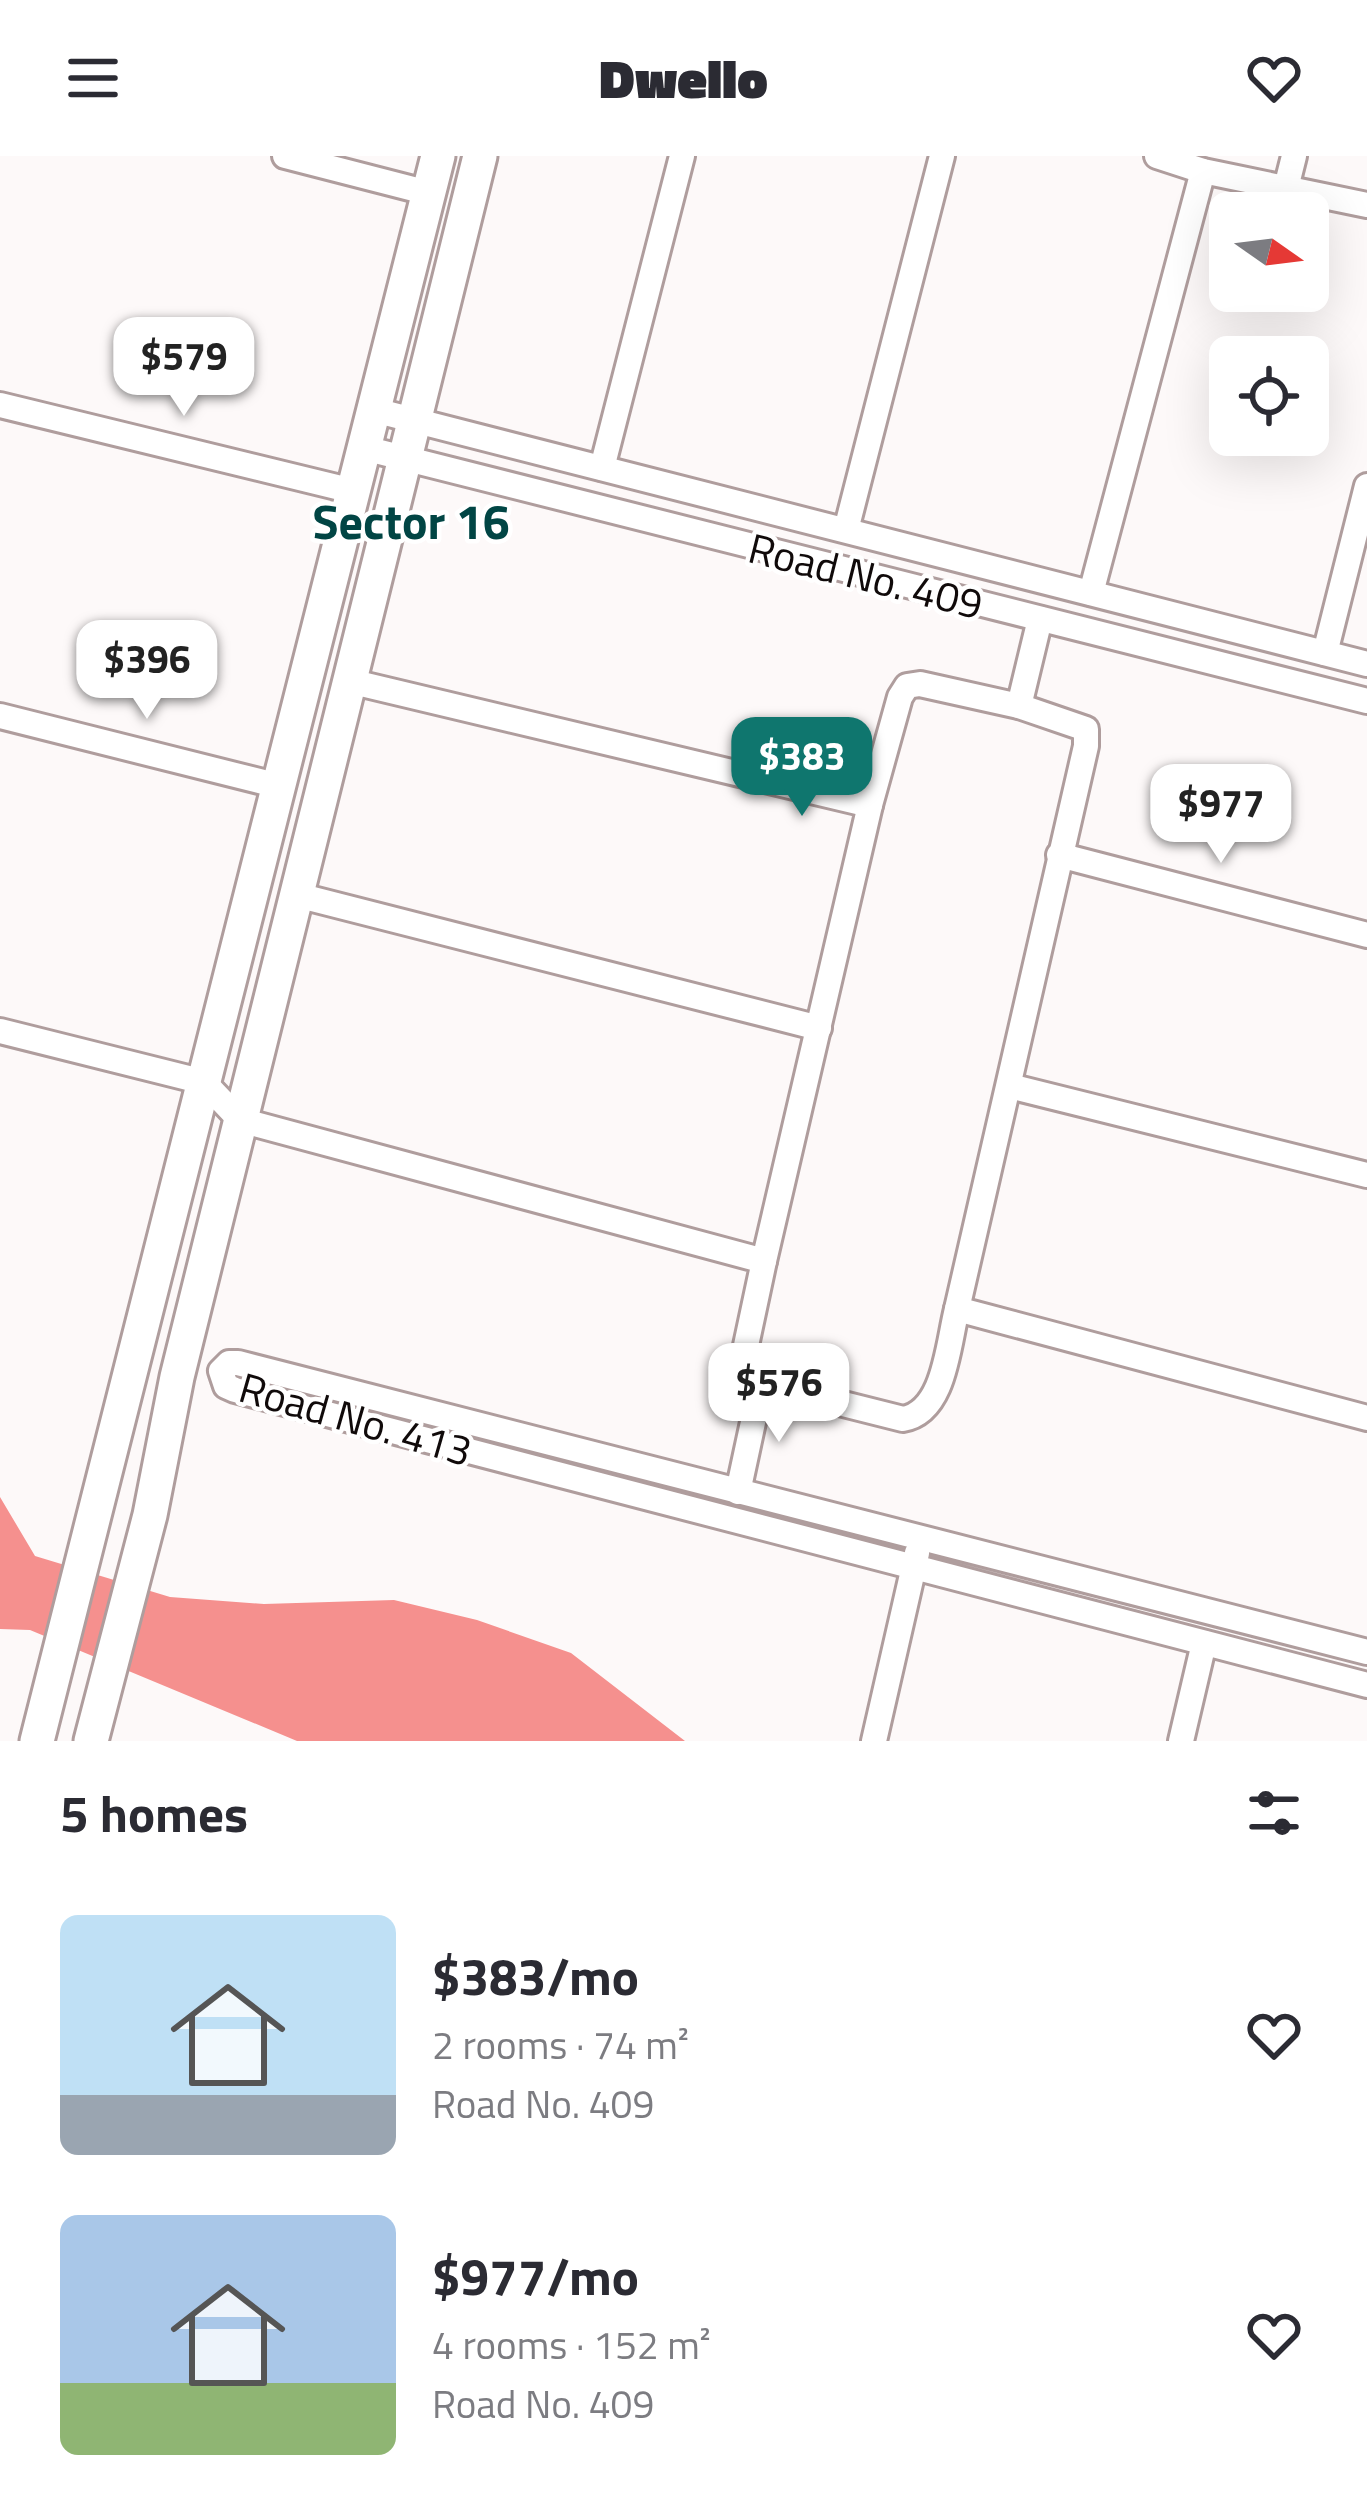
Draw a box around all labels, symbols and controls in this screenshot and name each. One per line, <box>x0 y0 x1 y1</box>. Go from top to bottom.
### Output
text: Dwello <box>599 37 768 119</box>
icon: menu <box>60 45 126 111</box>
icon: heart <box>1241 45 1307 111</box>
north arrow <box>1209 192 1329 312</box>
map controls <box>1209 192 1329 456</box>
pin: $579 <box>113 317 255 419</box>
text: $579 <box>140 326 228 385</box>
button: locate <box>1209 336 1329 456</box>
district label: Sector 16 <box>312 485 510 558</box>
street label: Road No. 409 <box>742 515 990 635</box>
pin: $396 <box>76 620 218 722</box>
text: $396 <box>103 629 191 688</box>
pin: $383 <box>731 717 873 819</box>
text: $383 <box>758 726 846 785</box>
pin: $977 <box>1150 764 1292 866</box>
text: $977 <box>1177 773 1265 832</box>
pin: $576 <box>708 1343 850 1445</box>
text: $576 <box>735 1352 823 1411</box>
street label: Road No. 413 <box>232 1354 480 1482</box>
text: 5 homes <box>60 1774 248 1852</box>
icon: filters <box>1241 1780 1307 1846</box>
text: $383/mo <box>432 1937 639 2015</box>
icon: home <box>156 1963 300 2107</box>
icon: heart <box>1241 2002 1307 2068</box>
text: 2 rooms · 74 m² <box>432 2015 689 2074</box>
text: Road No. 409 <box>432 2074 654 2133</box>
text: $977/mo <box>432 2237 639 2315</box>
icon: home <box>156 2263 300 2407</box>
icon: heart <box>1241 2302 1307 2368</box>
text: 4 rooms · 152 m² <box>432 2315 711 2374</box>
text: Road No. 409 <box>432 2374 654 2433</box>

